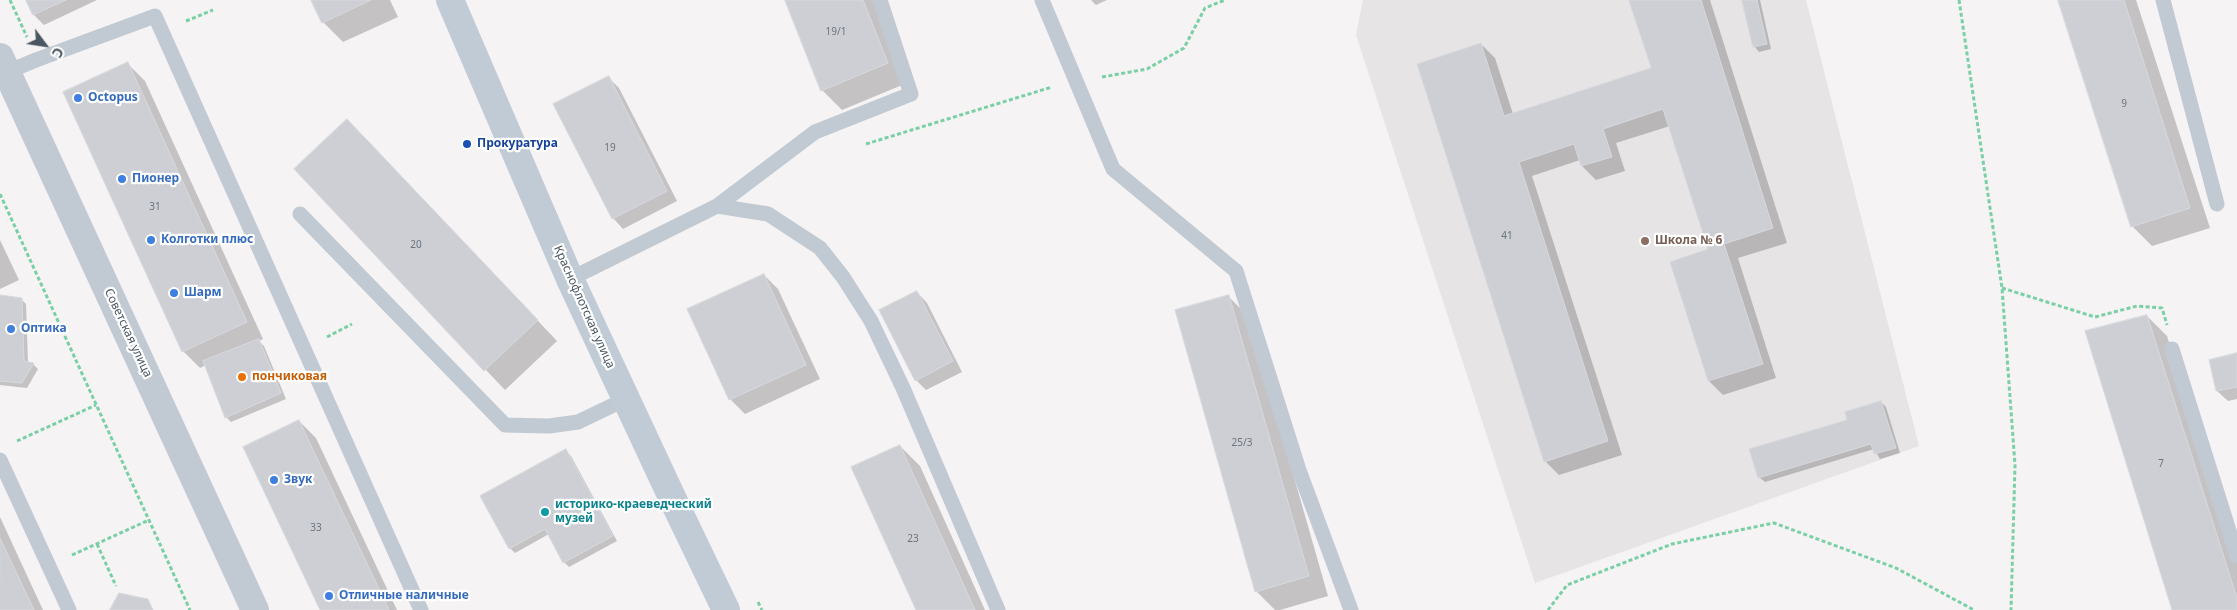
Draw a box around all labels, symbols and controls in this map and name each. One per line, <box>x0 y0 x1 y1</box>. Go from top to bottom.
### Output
north arrow <box>20 20 70 70</box>
house number: 19/1 <box>826 26 846 38</box>
text: С <box>48 44 69 62</box>
place label: Octopus <box>88 91 138 105</box>
marker: Octopus <box>72 92 84 104</box>
house number: 9 <box>2121 98 2127 110</box>
place label: Прокуратура <box>477 137 558 151</box>
marker: Прокуратура <box>461 138 473 150</box>
house number: 19 <box>604 142 616 154</box>
place label: Пионер <box>132 172 179 186</box>
marker: Пионер <box>116 173 128 185</box>
house number: 31 <box>149 201 161 213</box>
house number: 41 <box>1501 230 1513 242</box>
place label: Колготки плюс <box>161 233 253 247</box>
marker: Колготки плюс <box>145 234 157 246</box>
place label: Школа № 6 <box>1655 234 1722 248</box>
marker: Школа № 6 <box>1639 235 1651 247</box>
house number: 20 <box>410 239 422 251</box>
street label: Краснофлотская улица <box>550 243 618 371</box>
street label: Советская улица <box>101 286 155 380</box>
place label: Шарм <box>184 286 222 300</box>
marker: Шарм <box>168 287 180 299</box>
place label: Оптика <box>21 322 67 336</box>
marker: Оптика <box>5 323 17 335</box>
place label: пончиковая <box>252 370 327 384</box>
marker: пончиковая <box>236 371 248 383</box>
house number: 25/3 <box>1232 437 1252 449</box>
house number: 7 <box>2158 458 2164 470</box>
place label: Звук <box>284 473 312 487</box>
marker: Звук <box>268 474 280 486</box>
place label: историко-краеведческий музей <box>555 498 712 526</box>
marker: историко-краеведческий музей <box>539 506 551 518</box>
house number: 33 <box>310 522 322 534</box>
house number: 23 <box>907 533 919 545</box>
place label: Отличные наличные <box>339 589 469 603</box>
marker: Отличные наличные <box>323 590 335 602</box>

